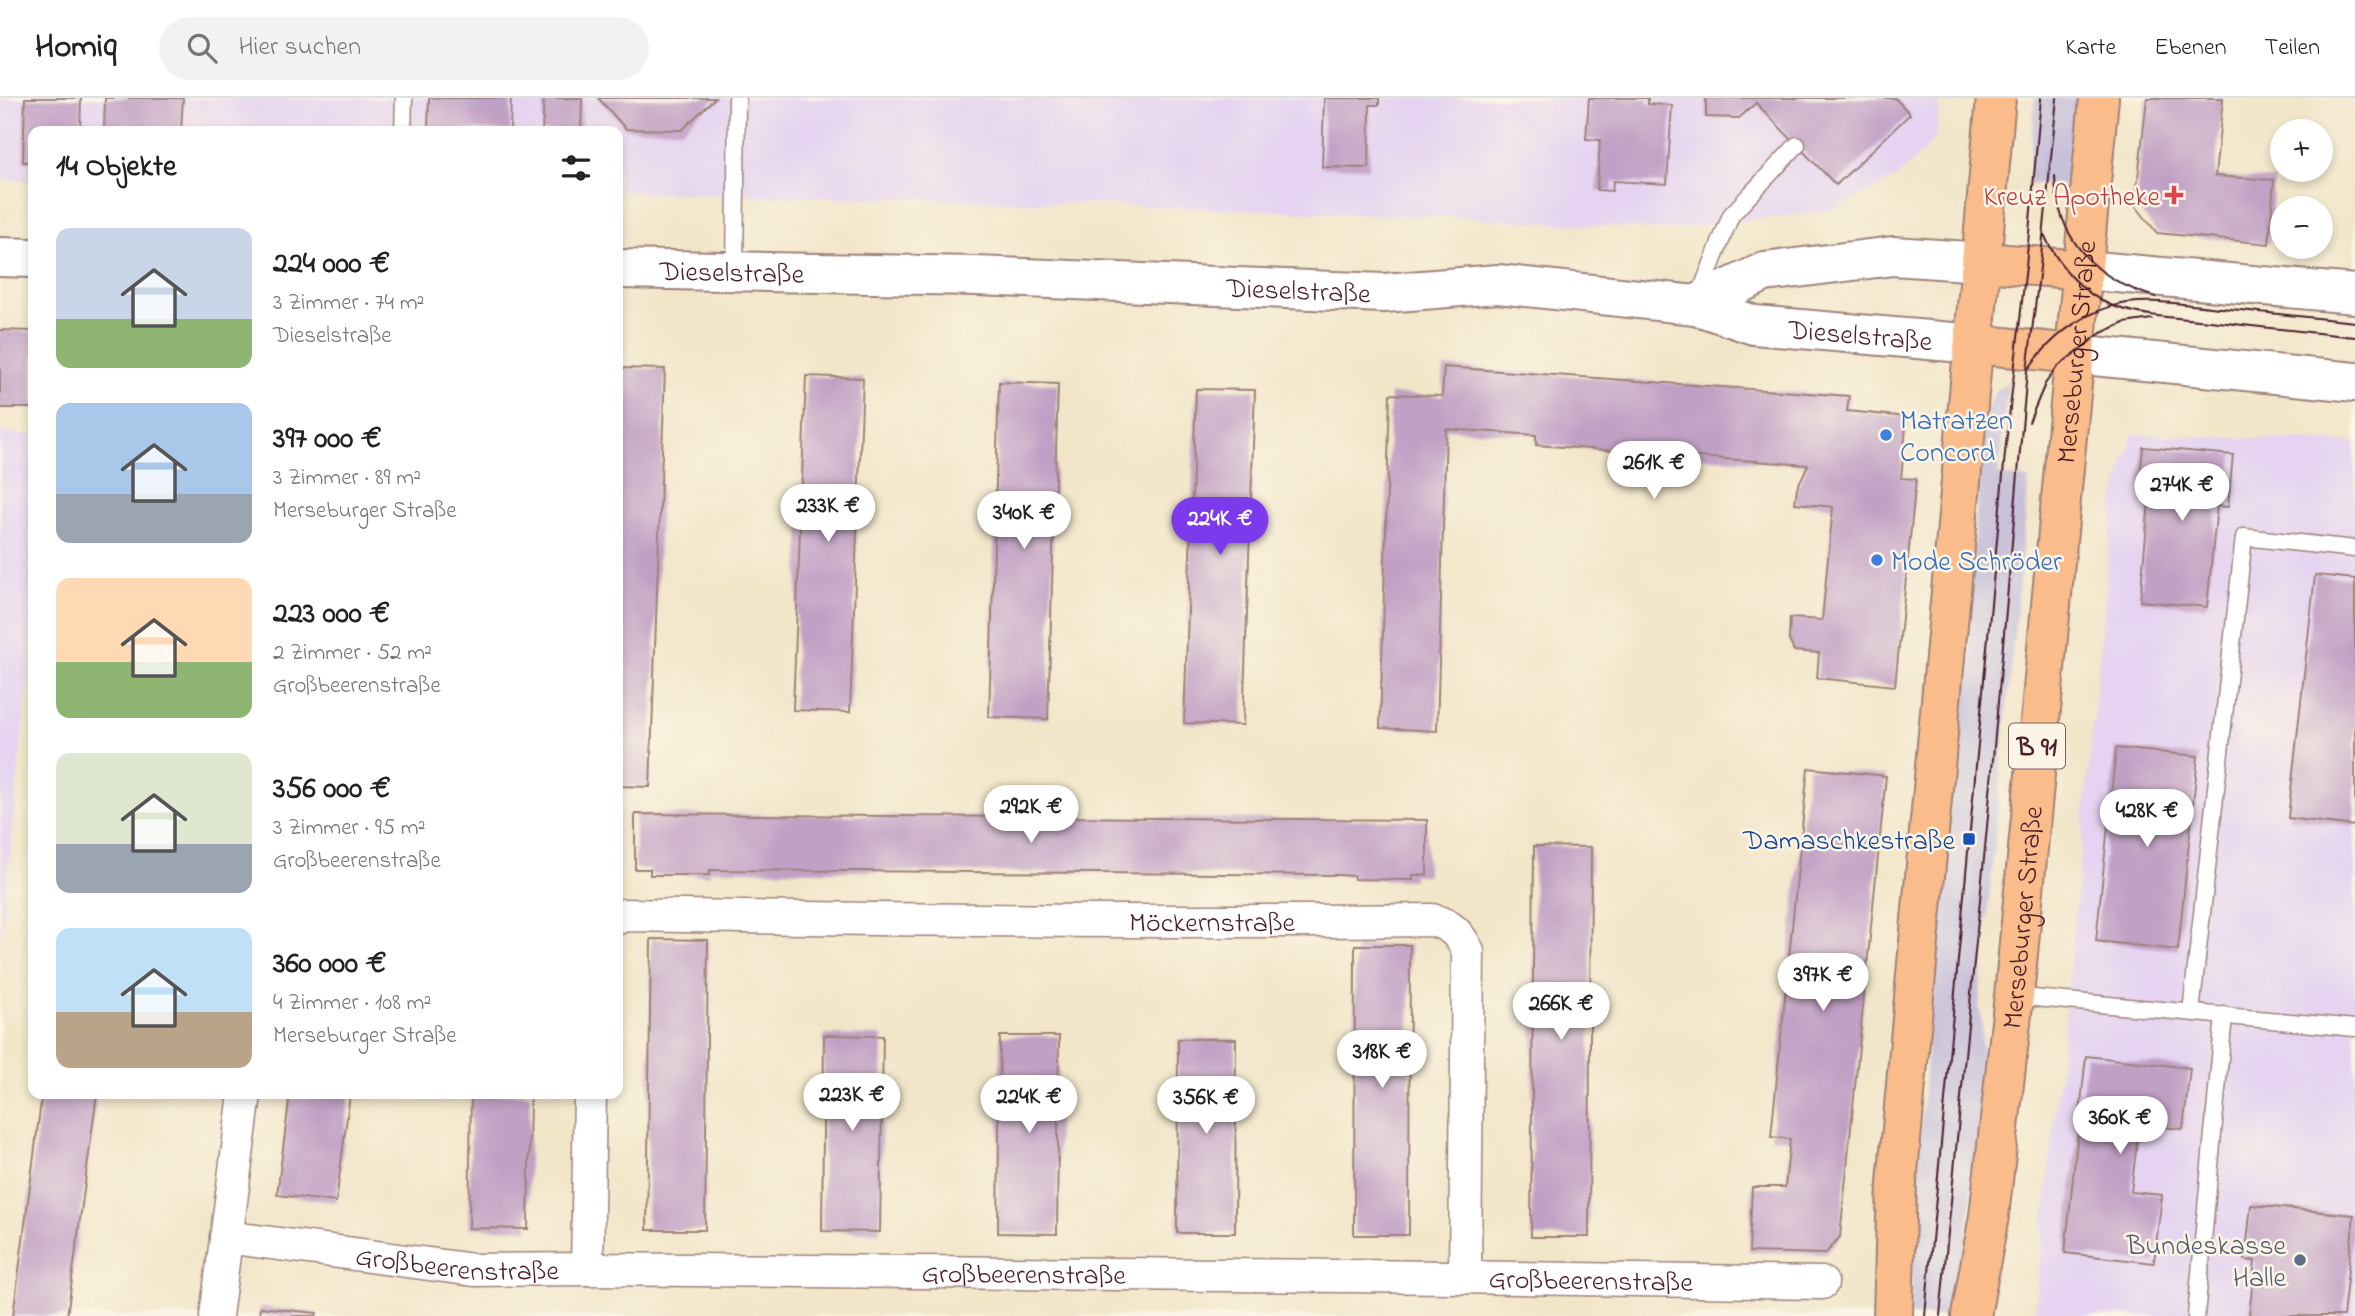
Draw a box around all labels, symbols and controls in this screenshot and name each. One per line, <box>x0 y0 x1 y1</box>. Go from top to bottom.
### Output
search box <box>159 17 649 80</box>
text: Homiq <box>35 24 117 72</box>
icon: search <box>183 29 221 67</box>
text: Hier suchen <box>239 29 361 67</box>
text: Karte <box>2065 31 2116 66</box>
text: Ebenen <box>2154 31 2227 66</box>
text: Teilen <box>2265 31 2320 66</box>
map controls <box>2270 119 2333 259</box>
button: + <box>2270 119 2333 182</box>
text: 14 Objekte <box>56 146 176 190</box>
icon: filters <box>557 149 595 187</box>
place label: Kreuz Apotheke <box>1983 178 2160 219</box>
marker: Kreuz Apotheke <box>2166 187 2182 203</box>
button: − <box>2270 196 2333 259</box>
street label: Merseburger Straße <box>2048 238 2109 466</box>
text: 224 000 € <box>273 243 390 287</box>
street label: Dieselstraße <box>658 253 805 297</box>
icon: home <box>112 256 196 340</box>
street label: Dieselstraße <box>1225 269 1372 316</box>
text: 3 Zimmer · 74 m² <box>273 287 424 320</box>
street label: Dieselstraße <box>1785 311 1934 364</box>
text: Dieselstraße <box>273 320 392 353</box>
place label: Matratzen Concord <box>1900 402 2013 475</box>
text: 397 000 € <box>273 418 382 462</box>
marker: Matratzen Concord <box>1878 427 1894 443</box>
icon: home <box>112 431 196 515</box>
pin: 261K € <box>1597 442 1711 501</box>
text: 261K € <box>1623 447 1685 480</box>
text: 3 Zimmer · 89 m² <box>273 462 421 495</box>
pin: 274K € <box>2125 464 2239 523</box>
text: 274K € <box>2150 469 2214 502</box>
pin: 233K € <box>771 484 885 544</box>
text: 233K € <box>796 490 860 523</box>
pin: 340K € <box>967 491 1081 551</box>
text: Merseburger Straße <box>273 495 457 528</box>
text: 340K € <box>993 497 1055 530</box>
pin: 224K € <box>1163 498 1277 557</box>
text: 224K € <box>1187 503 1253 536</box>
place label: Mode Schröder <box>1891 543 2062 584</box>
marker: Mode Schröder <box>1869 552 1885 568</box>
text: 223 000 € <box>273 593 390 637</box>
icon: home <box>112 606 196 690</box>
text: 2 Zimmer · 52 m² <box>273 637 432 670</box>
text: Großbeerenstraße <box>273 670 441 703</box>
road number: B 91 <box>2009 724 2065 768</box>
text: 356 000 € <box>273 768 391 812</box>
icon: home <box>112 781 196 865</box>
pin: 292K € <box>974 786 1088 845</box>
pin: 428K € <box>2090 790 2204 849</box>
text: 292K € <box>1000 791 1062 824</box>
text: 428K € <box>2116 795 2178 828</box>
street label: Merseburger Straße <box>1993 804 2056 1031</box>
text: 3 Zimmer · 95 m² <box>273 812 426 845</box>
place label: Damaschkestraße <box>1742 822 1955 863</box>
marker: Damaschkestraße <box>1961 831 1977 847</box>
text: Großbeerenstraße <box>273 845 441 878</box>
street label: Möckernstraße <box>1129 904 1296 945</box>
text: 360 000 € <box>273 943 386 987</box>
pin: 397K € <box>1766 954 1880 1013</box>
icon: home <box>112 956 196 1040</box>
text: 397K € <box>1794 959 1852 992</box>
pin: 266K € <box>1504 982 1618 1042</box>
text: 4 Zimmer · 108 m² <box>273 987 431 1020</box>
text: 266K € <box>1529 988 1593 1021</box>
text: Merseburger Straße <box>273 1020 457 1053</box>
pin: 318K € <box>1325 1030 1439 1090</box>
text: 318K € <box>1353 1036 1411 1069</box>
pin: 223K € <box>795 1074 909 1133</box>
pin: 224K € <box>972 1076 1086 1135</box>
pin: 356K € <box>1149 1076 1263 1136</box>
text: 223K € <box>819 1079 885 1112</box>
text: 224K € <box>996 1081 1062 1114</box>
text: 356K € <box>1173 1082 1239 1115</box>
pin: 360K € <box>2063 1096 2177 1156</box>
text: 360K € <box>2089 1102 2151 1135</box>
place label: Bundeskasse Halle <box>2125 1227 2286 1300</box>
street label: Großbeerenstraße <box>353 1237 560 1294</box>
marker: Bundeskasse Halle <box>2292 1252 2308 1268</box>
street label: Großbeerenstraße <box>921 1255 1127 1298</box>
street label: Großbeerenstraße <box>1488 1261 1694 1305</box>

